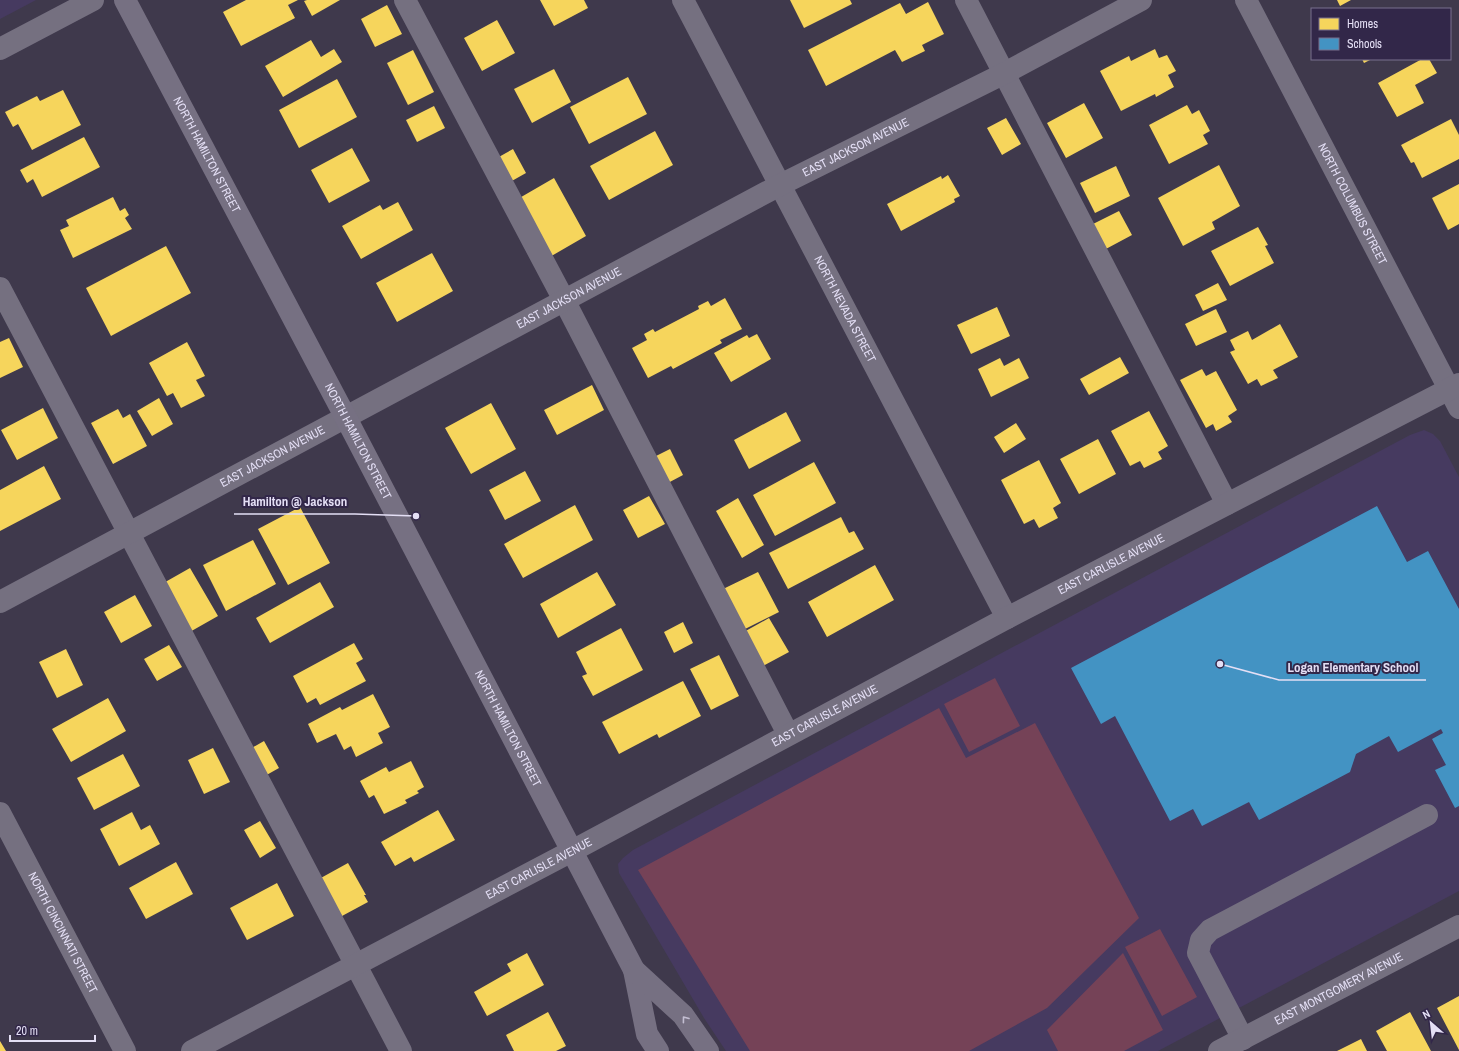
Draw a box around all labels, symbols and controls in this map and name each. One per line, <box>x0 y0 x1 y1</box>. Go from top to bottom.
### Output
legend <box>1311 8 1451 60</box>
text: Homes <box>1347 16 1378 32</box>
text: Schools <box>1347 36 1382 52</box>
street label: NORTH HAMILTON STREET <box>170 94 244 216</box>
street label: EAST JACKSON AVENUE <box>800 114 912 181</box>
street label: NORTH COLUMBUS STREET <box>1314 140 1391 267</box>
street label: NORTH NEVADA STREET <box>810 253 880 365</box>
street label: EAST JACKSON AVENUE <box>514 263 624 333</box>
street label: NORTH HAMILTON STREET <box>321 380 395 502</box>
street label: EAST JACKSON AVENUE <box>217 422 328 491</box>
callout: Hamilton @ Jackson <box>234 489 355 514</box>
text: Hamilton @ Jackson <box>243 493 347 510</box>
street label: EAST CARLISLE AVENUE <box>1055 530 1167 598</box>
callout: Logan Elementary School <box>1279 655 1426 680</box>
text: Logan Elementary School <box>1288 659 1418 676</box>
street label: NORTH HAMILTON STREET <box>471 667 545 789</box>
street label: EAST CARLISLE AVENUE <box>769 681 880 751</box>
street label: EAST CARLISLE AVENUE <box>483 834 595 903</box>
street label: NORTH CINCINNATI STREET <box>24 869 101 996</box>
street label: EAST MONTGOMERY AVENUE <box>1272 949 1406 1029</box>
north arrow <box>1411 1003 1451 1043</box>
text: N <box>1420 1006 1432 1022</box>
scale bar <box>10 1017 95 1043</box>
one-way arrow <box>683 1017 690 1024</box>
text: 20 m <box>16 1023 38 1039</box>

